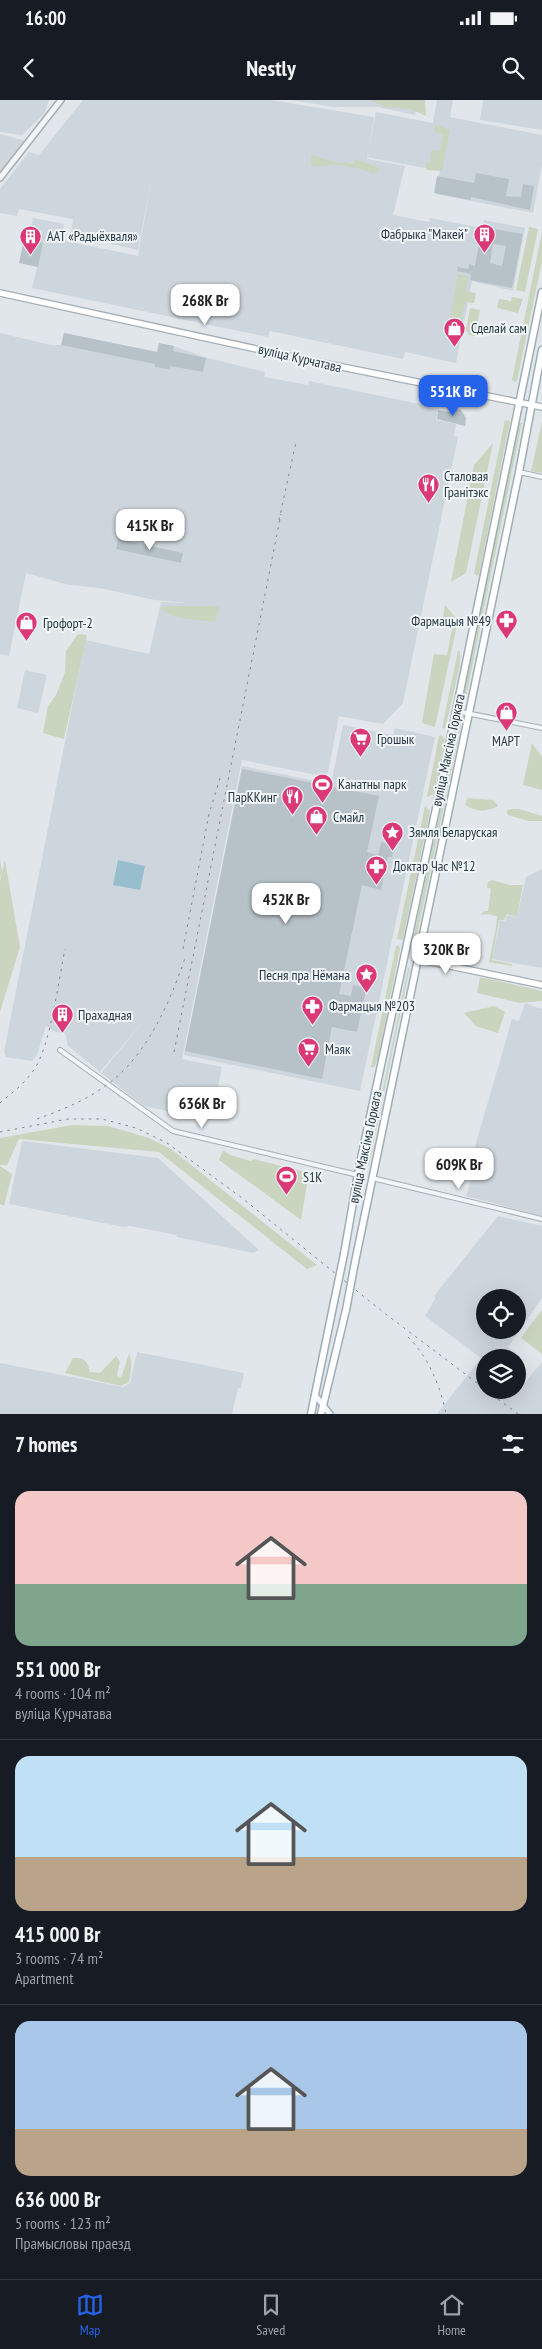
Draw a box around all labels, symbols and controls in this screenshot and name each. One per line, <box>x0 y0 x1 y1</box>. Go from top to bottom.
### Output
text: 16:00 <box>25 6 66 30</box>
icon: back <box>15 54 43 82</box>
text: Nestly <box>246 54 296 82</box>
icon: search <box>499 54 527 82</box>
building icon: Фабрыка "Макей" <box>472 222 496 253</box>
building icon: ААТ «Радыёхваля» <box>19 224 43 255</box>
place label: Фабрыка "Макей" <box>381 225 468 243</box>
place label: ААТ «Радыёхваля» <box>47 227 138 245</box>
pin: 268K Br <box>159 284 251 326</box>
text: 268K Br <box>182 290 228 310</box>
shop icon: Сделай сам <box>443 316 467 347</box>
place label: Сделай сам <box>471 319 527 337</box>
street label: вуліца Курчатава <box>257 340 343 376</box>
pin: 551K Br <box>407 374 499 417</box>
text: 551K Br <box>430 381 476 401</box>
place label: Сталовая Гранітэкс <box>444 467 489 501</box>
restaurant icon: Сталовая Гранітэкс <box>416 472 440 503</box>
pin: 415K Br <box>104 508 196 551</box>
text: 415K Br <box>127 515 173 535</box>
pharmacy icon: Фармацыя №49 <box>495 609 519 640</box>
shop icon: Грофорт-2 <box>15 611 39 642</box>
place label: Фармацыя №49 <box>411 612 491 630</box>
place label: Грофорт-2 <box>43 614 93 632</box>
street label: вуліца Максіма Горкага <box>427 692 469 808</box>
shop icon: МАРТ <box>494 701 518 732</box>
supermarket icon: Грошык <box>349 727 373 758</box>
place label: Грошык <box>377 730 415 748</box>
place label: МАРТ <box>492 732 521 750</box>
sports icon: Канатны парк <box>310 772 334 803</box>
place label: Канатны парк <box>338 775 407 793</box>
restaurant icon: ПарККинг <box>281 785 305 816</box>
place label: ПарККинг <box>228 788 278 806</box>
shop icon: Смайл <box>305 805 329 836</box>
place label: Смайл <box>333 808 364 826</box>
place icon: Зямля Беларуская <box>381 820 405 851</box>
place label: Зямля Беларуская <box>409 823 498 841</box>
pharmacy icon: Доктар Час №12 <box>365 854 389 885</box>
place label: Доктар Час №12 <box>393 857 475 875</box>
pin: 452K Br <box>240 882 332 925</box>
text: 452K Br <box>263 889 309 909</box>
pin: 320K Br <box>400 932 492 975</box>
text: 320K Br <box>423 939 469 959</box>
place icon: Песня пра Нёмана <box>354 963 378 994</box>
place label: Песня пра Нёмана <box>259 966 350 984</box>
pharmacy icon: Фармацыя №203 <box>301 994 325 1025</box>
place label: Фармацыя №203 <box>329 997 415 1015</box>
building icon: Прахадная <box>50 1003 74 1034</box>
place label: Прахадная <box>78 1006 132 1024</box>
supermarket icon: Маяк <box>297 1037 321 1068</box>
place label: Маяк <box>325 1040 351 1058</box>
pin: 636K Br <box>156 1086 248 1129</box>
street label: вуліца Максіма Горкага <box>344 1089 386 1205</box>
text: 636K Br <box>179 1093 225 1113</box>
pin: 609K Br <box>413 1148 505 1190</box>
text: 609K Br <box>436 1154 482 1174</box>
sports icon: S1K <box>275 1165 299 1196</box>
place label: S1K <box>303 1168 322 1186</box>
map controls <box>476 1289 526 1399</box>
button: locate <box>476 1289 526 1339</box>
button: layers <box>476 1349 526 1399</box>
icon: filters <box>499 1430 527 1458</box>
text: 7 homes <box>15 1431 77 1458</box>
icon: home <box>226 1523 316 1613</box>
text: 551 000 Br <box>15 1656 100 1683</box>
text: 4 rooms · 104 m² <box>15 1683 111 1703</box>
text: вуліца Курчатава <box>15 1703 112 1723</box>
icon: home <box>226 1789 316 1879</box>
text: 415 000 Br <box>15 1921 100 1948</box>
text: 3 rooms · 74 m² <box>15 1948 103 1968</box>
text: Apartment <box>15 1968 74 1988</box>
icon: home <box>226 2054 316 2144</box>
text: 636 000 Br <box>15 2186 100 2213</box>
text: 5 rooms · 123 m² <box>15 2213 111 2233</box>
text: Прамысловы праезд <box>15 2233 131 2253</box>
tab: Map <box>76 2291 104 2339</box>
tab: Saved <box>256 2291 285 2339</box>
tab: Home <box>437 2291 466 2339</box>

